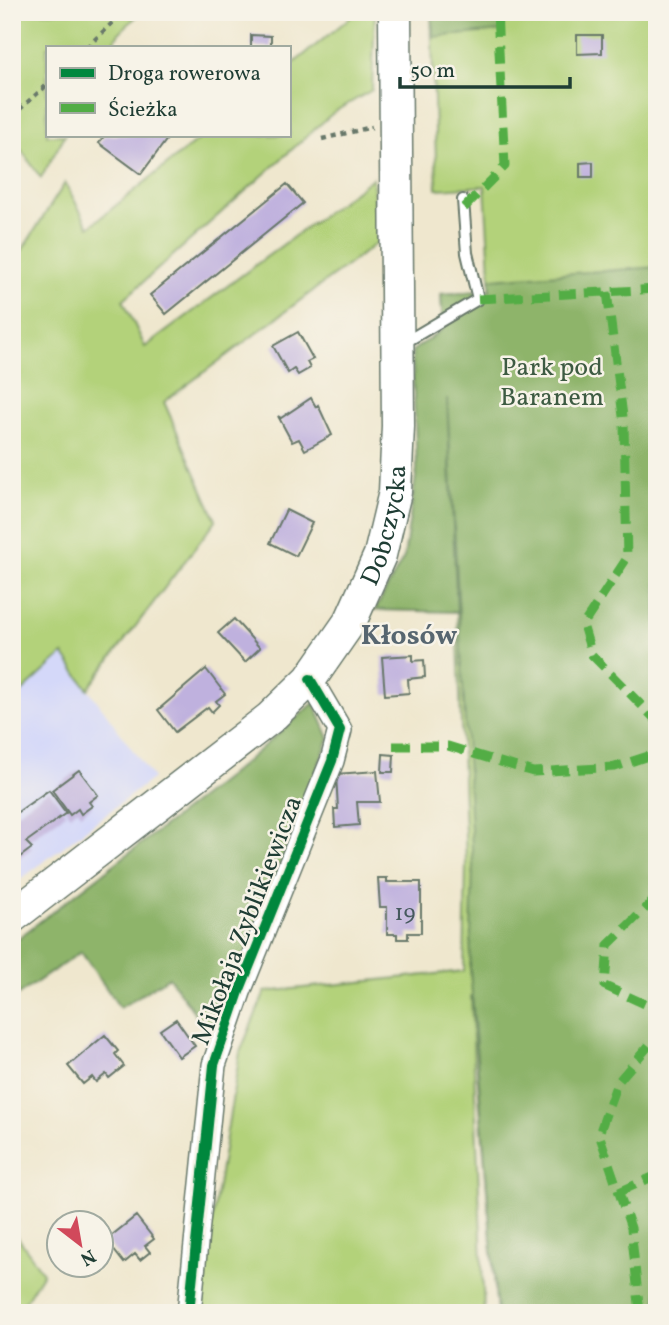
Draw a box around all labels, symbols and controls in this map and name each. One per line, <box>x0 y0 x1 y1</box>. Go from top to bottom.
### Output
legend <box>46 46 290 136</box>
scale bar <box>400 46 569 90</box>
text: 50 m <box>410 57 455 86</box>
text: Droga rowerowa <box>108 60 261 89</box>
text: Ścieżka <box>108 96 178 125</box>
park label: Park pod Baranem <box>500 350 604 416</box>
street label: Dobczycka <box>353 464 416 592</box>
district label: Kłosów <box>361 617 457 656</box>
street label: Mikołaja Zyblikiewicza <box>184 791 312 1050</box>
house number: 19 <box>395 898 415 930</box>
north arrow <box>46 1210 116 1280</box>
text: N <box>75 1242 100 1272</box>

